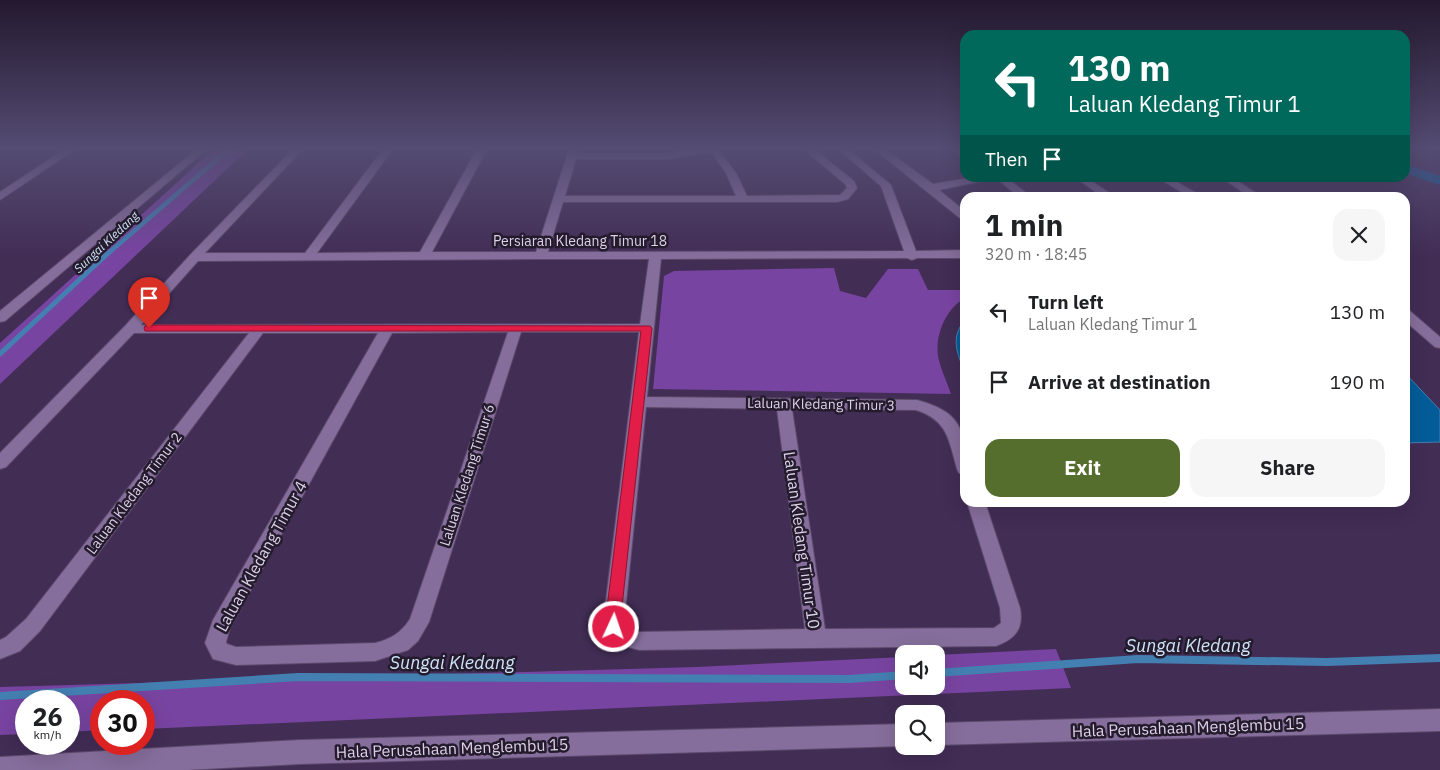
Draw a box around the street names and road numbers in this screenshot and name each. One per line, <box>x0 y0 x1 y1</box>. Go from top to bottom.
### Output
street label: Persiaran Kledang Timur 18 <box>493 232 667 250</box>
street label: Laluan Kledang Timur 3 <box>747 394 895 414</box>
street label: Laluan Kledang Timur 6 <box>436 402 498 548</box>
street label: Laluan Kledang Timur 2 <box>82 428 186 558</box>
street label: Laluan Kledang Timur 10 <box>780 450 824 630</box>
street label: Laluan Kledang Timur 4 <box>211 477 311 635</box>
street label: Hala Perusahaan Menglembu 15 <box>1071 713 1305 741</box>
street label: Hala Perusahaan Menglembu 15 <box>335 734 569 762</box>

